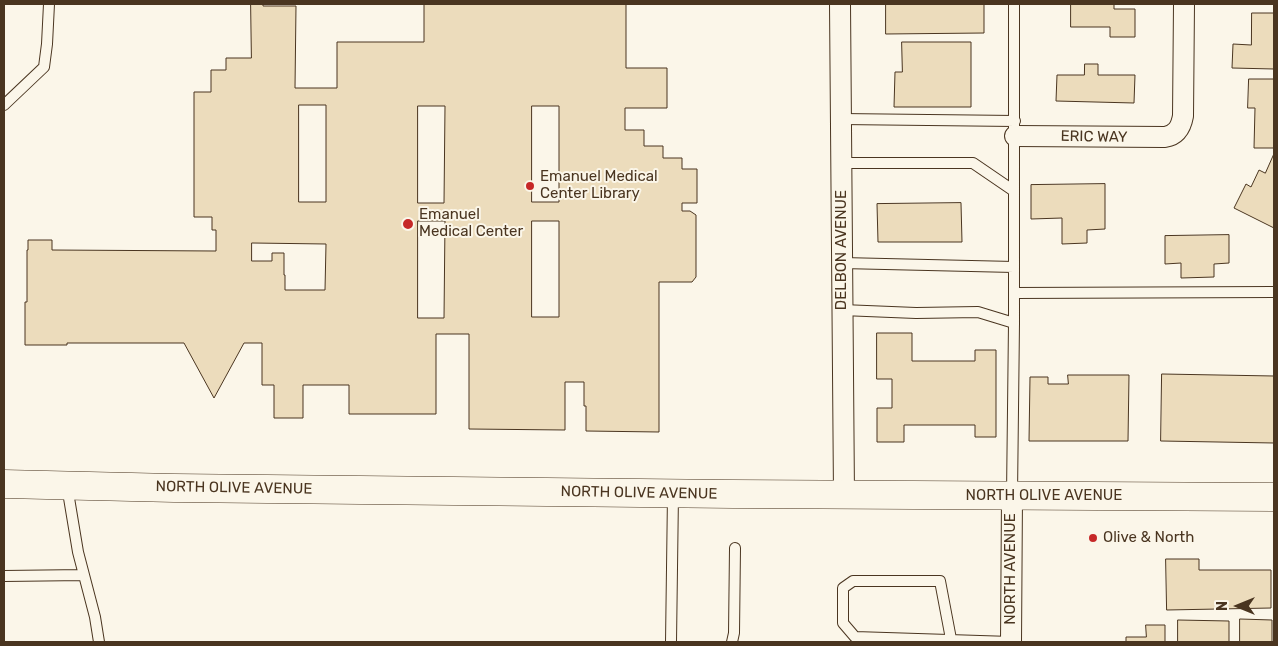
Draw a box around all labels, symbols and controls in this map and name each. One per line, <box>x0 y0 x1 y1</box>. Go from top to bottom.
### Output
street label: ERIC WAY <box>1060 127 1128 147</box>
place label: Emanuel Medical Center Library <box>540 168 658 203</box>
marker: Emanuel Medical Center Library <box>524 180 536 192</box>
street label: DELBON AVENUE <box>833 190 851 310</box>
place label: Emanuel Medical Center <box>419 206 523 241</box>
marker: Emanuel Medical Center <box>401 217 415 231</box>
street label: NORTH OLIVE AVENUE <box>155 478 313 498</box>
street label: NORTH OLIVE AVENUE <box>560 483 718 503</box>
street label: NORTH OLIVE AVENUE <box>966 487 1122 505</box>
street label: NORTH AVENUE <box>1002 513 1020 625</box>
place label: Olive & North <box>1103 529 1194 547</box>
marker: Olive & North <box>1087 532 1099 544</box>
north arrow <box>1213 581 1263 631</box>
text: N <box>1214 601 1231 611</box>

